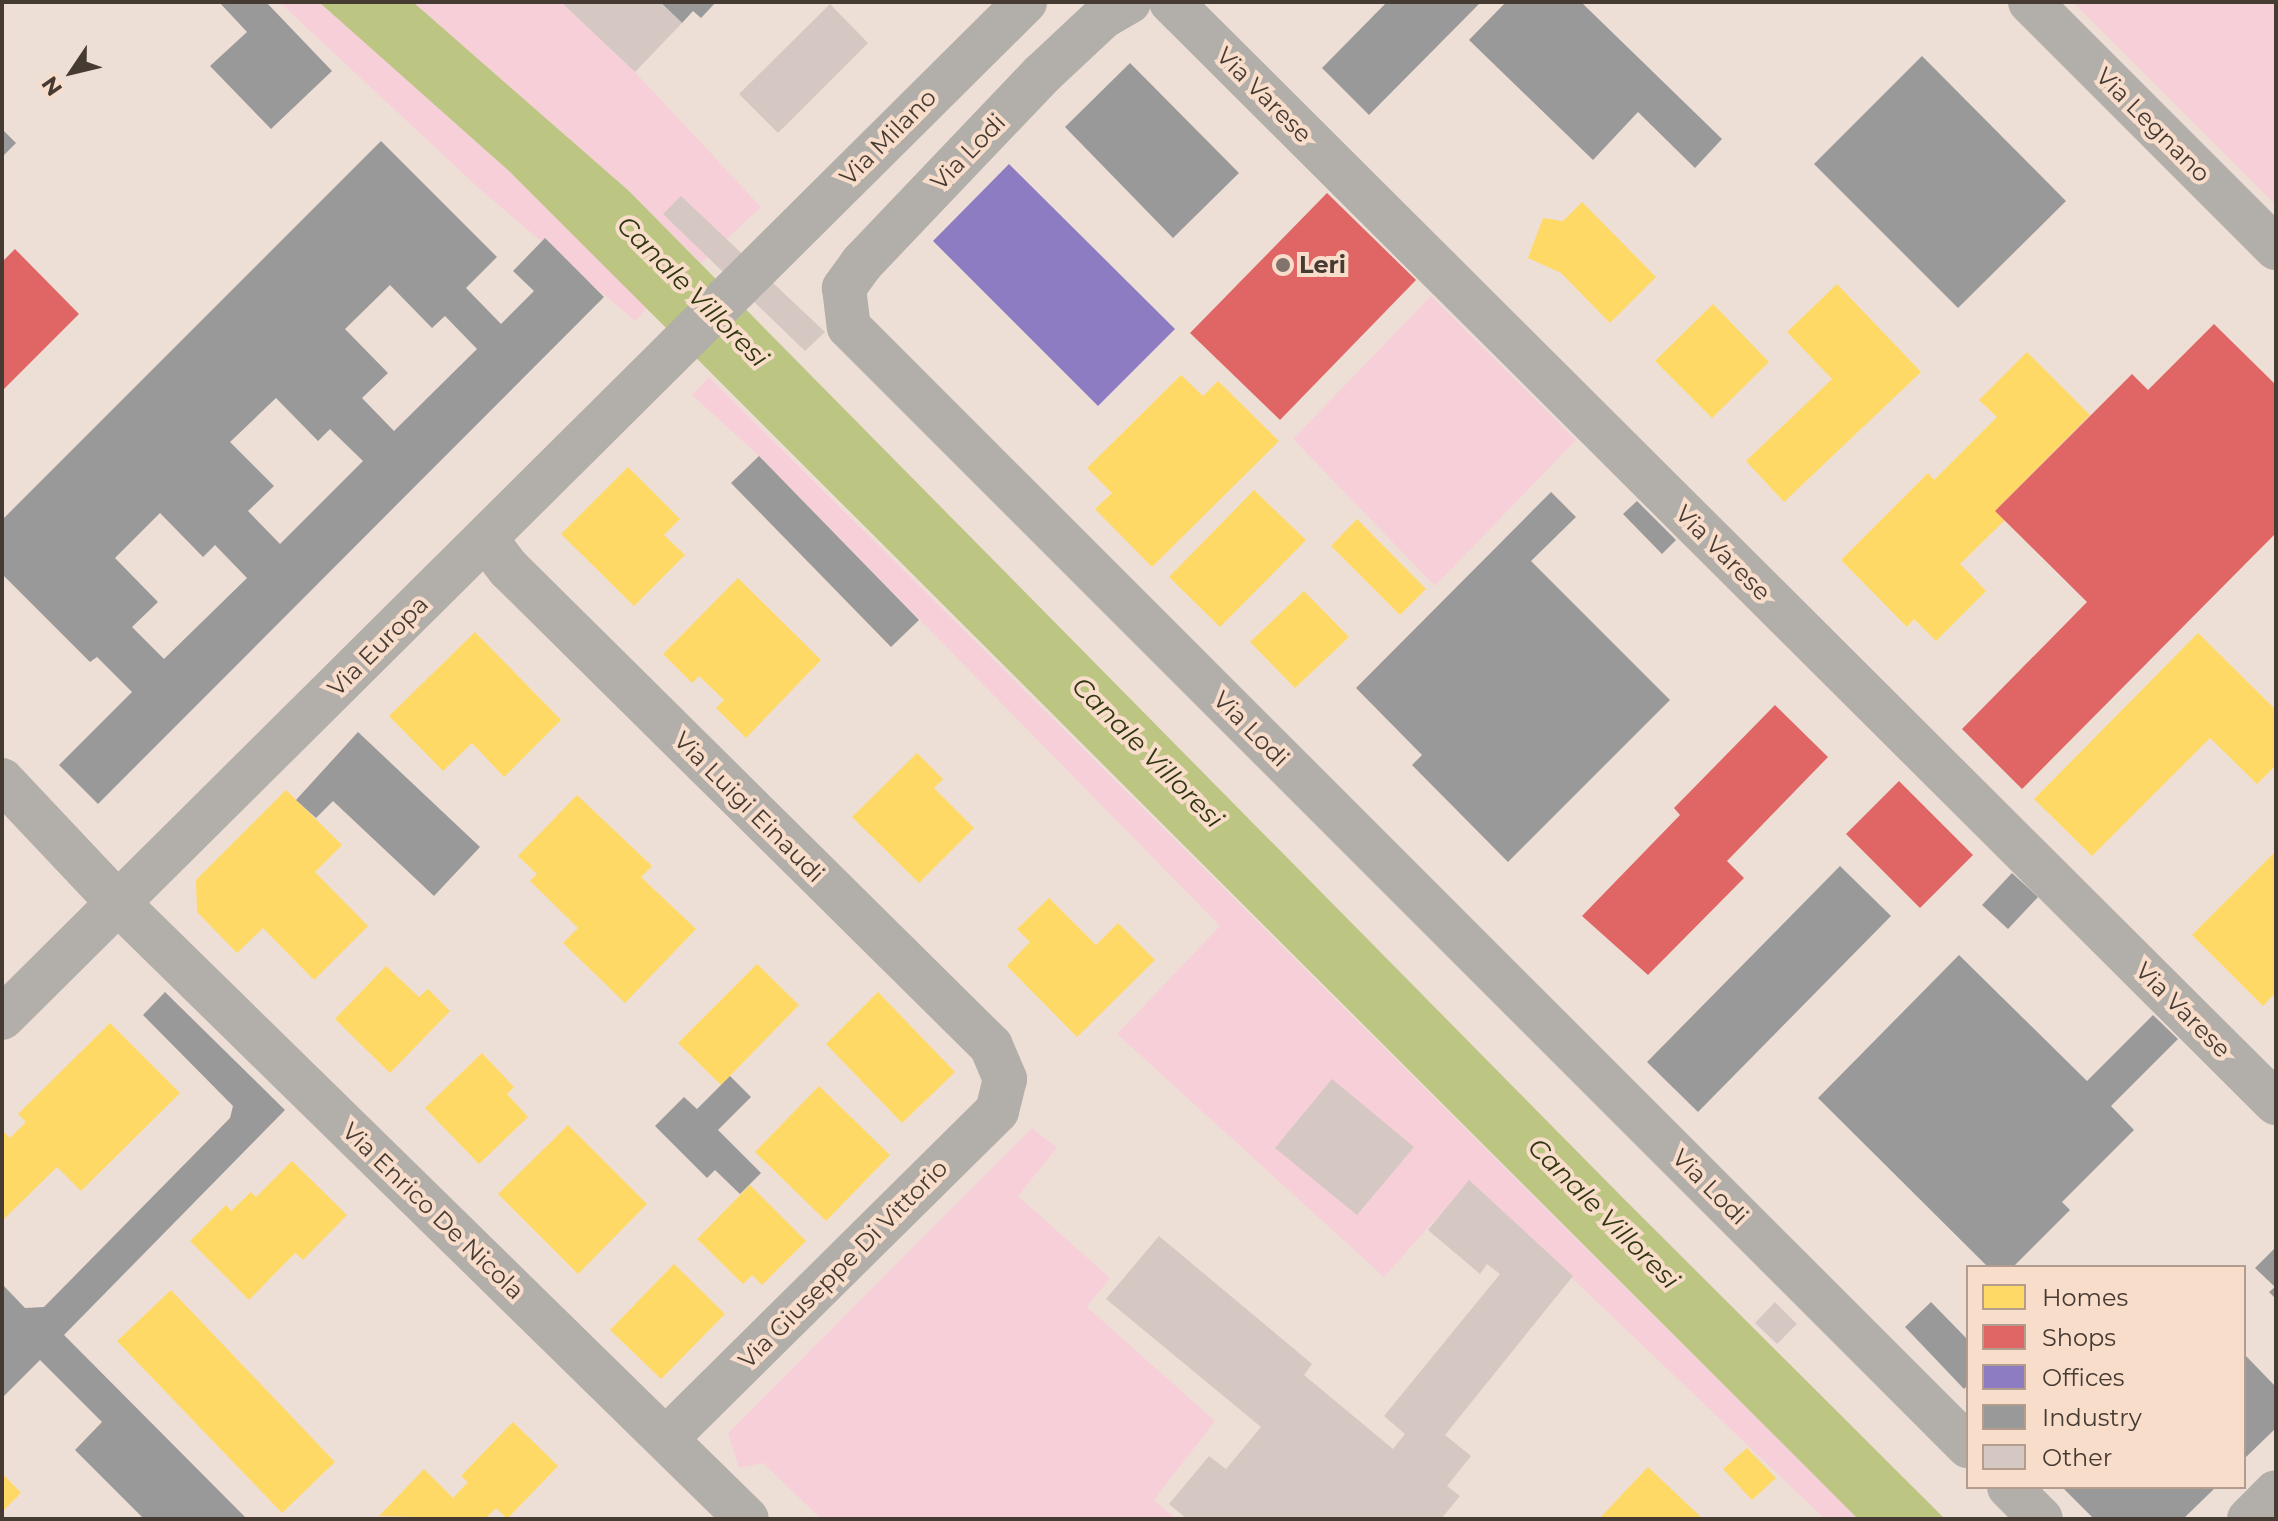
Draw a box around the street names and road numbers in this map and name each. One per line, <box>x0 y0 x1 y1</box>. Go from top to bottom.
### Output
street label: Via Varese <box>1210 41 1318 149</box>
street label: Via Legnano <box>2090 62 2216 188</box>
street label: Via Milano <box>834 83 942 191</box>
street label: Via Lodi <box>925 108 1011 196</box>
street label: Via Varese <box>1669 499 1777 607</box>
street label: Via Europa <box>322 590 434 702</box>
street label: Via Lodi <box>1207 685 1295 773</box>
street label: Via Luigi Einaudi <box>668 726 830 888</box>
street label: Via Varese <box>2129 956 2237 1064</box>
street label: Via Enrico De Nicola <box>336 1117 530 1305</box>
street label: Via Lodi <box>1666 1143 1754 1231</box>
street label: Via Giuseppe Di Vittorio <box>732 1153 954 1375</box>

